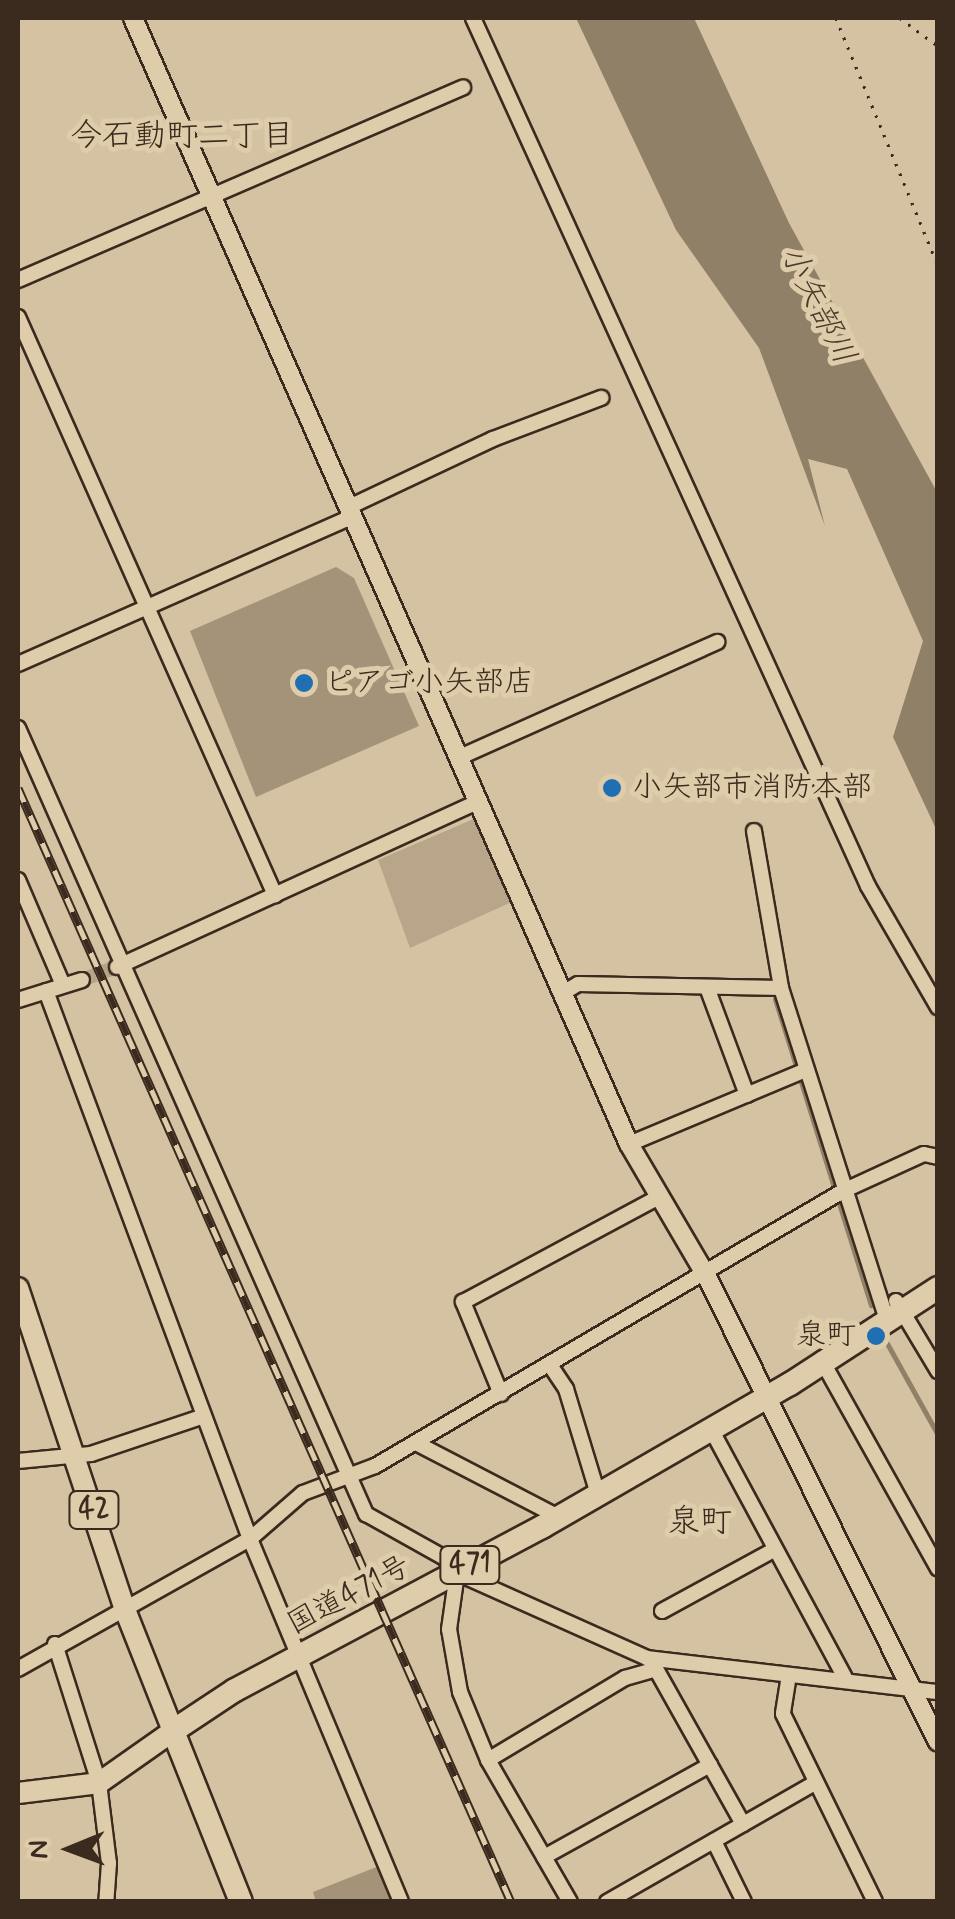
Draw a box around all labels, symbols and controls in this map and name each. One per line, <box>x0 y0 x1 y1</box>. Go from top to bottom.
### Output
district label: 今石動町二丁目 <box>70 117 294 155</box>
water label: 小矢部川 <box>771 239 863 371</box>
place label: ピアゴ小矢部店 <box>324 665 534 701</box>
marker: ピアゴ小矢部店 <box>293 672 315 694</box>
place label: 小矢部市消防本部 <box>632 770 872 806</box>
marker: 小矢部市消防本部 <box>601 777 623 799</box>
place label: 泉町 <box>796 1318 856 1354</box>
marker: 泉町 <box>865 1325 887 1347</box>
road number: 42 <box>66 1487 122 1533</box>
district label: 泉町 <box>668 1503 732 1541</box>
road number: 471 <box>438 1542 502 1588</box>
street label: 国道471号 <box>281 1549 417 1643</box>
north arrow <box>20 1799 120 1899</box>
text: N <box>21 1840 58 1859</box>

